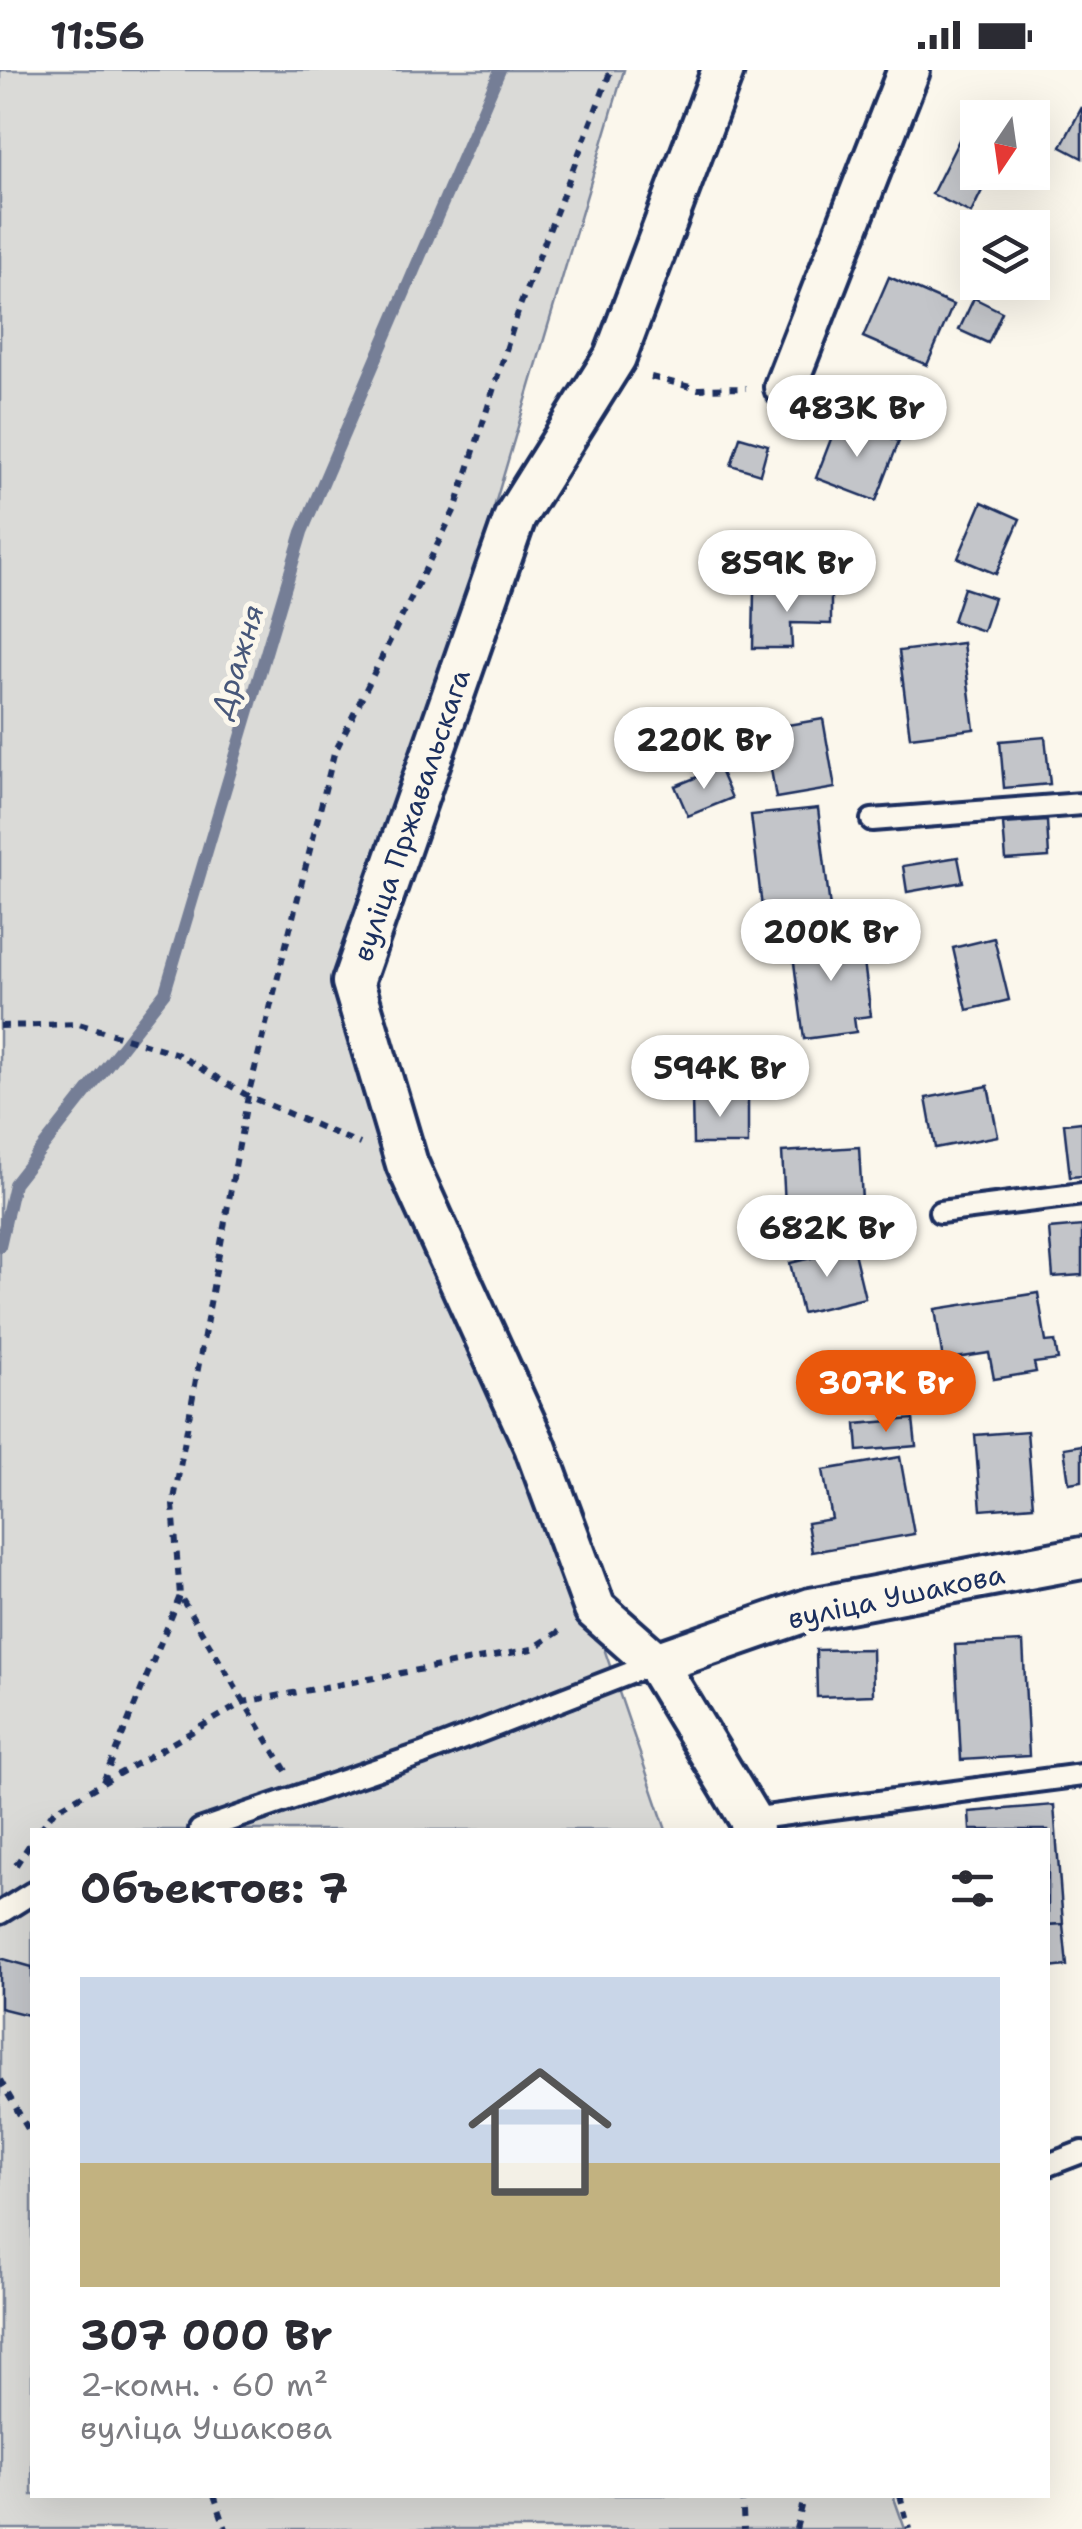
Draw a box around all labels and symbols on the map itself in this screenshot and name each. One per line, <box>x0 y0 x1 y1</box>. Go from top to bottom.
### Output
north arrow <box>960 100 1050 190</box>
pin: 483K Br <box>765 375 949 460</box>
pin: 859K Br <box>695 530 879 615</box>
water label: Дражня <box>200 600 274 724</box>
street label: вуліца Пржавальскага <box>343 664 479 966</box>
pin: 220K Br <box>612 707 796 792</box>
pin: 200K Br <box>739 899 923 984</box>
pin: 594K Br <box>628 1035 812 1120</box>
pin: 682K Br <box>735 1195 919 1280</box>
pin: 307K Br <box>794 1350 978 1435</box>
street label: вуліца Ушакова <box>784 1554 1008 1638</box>

